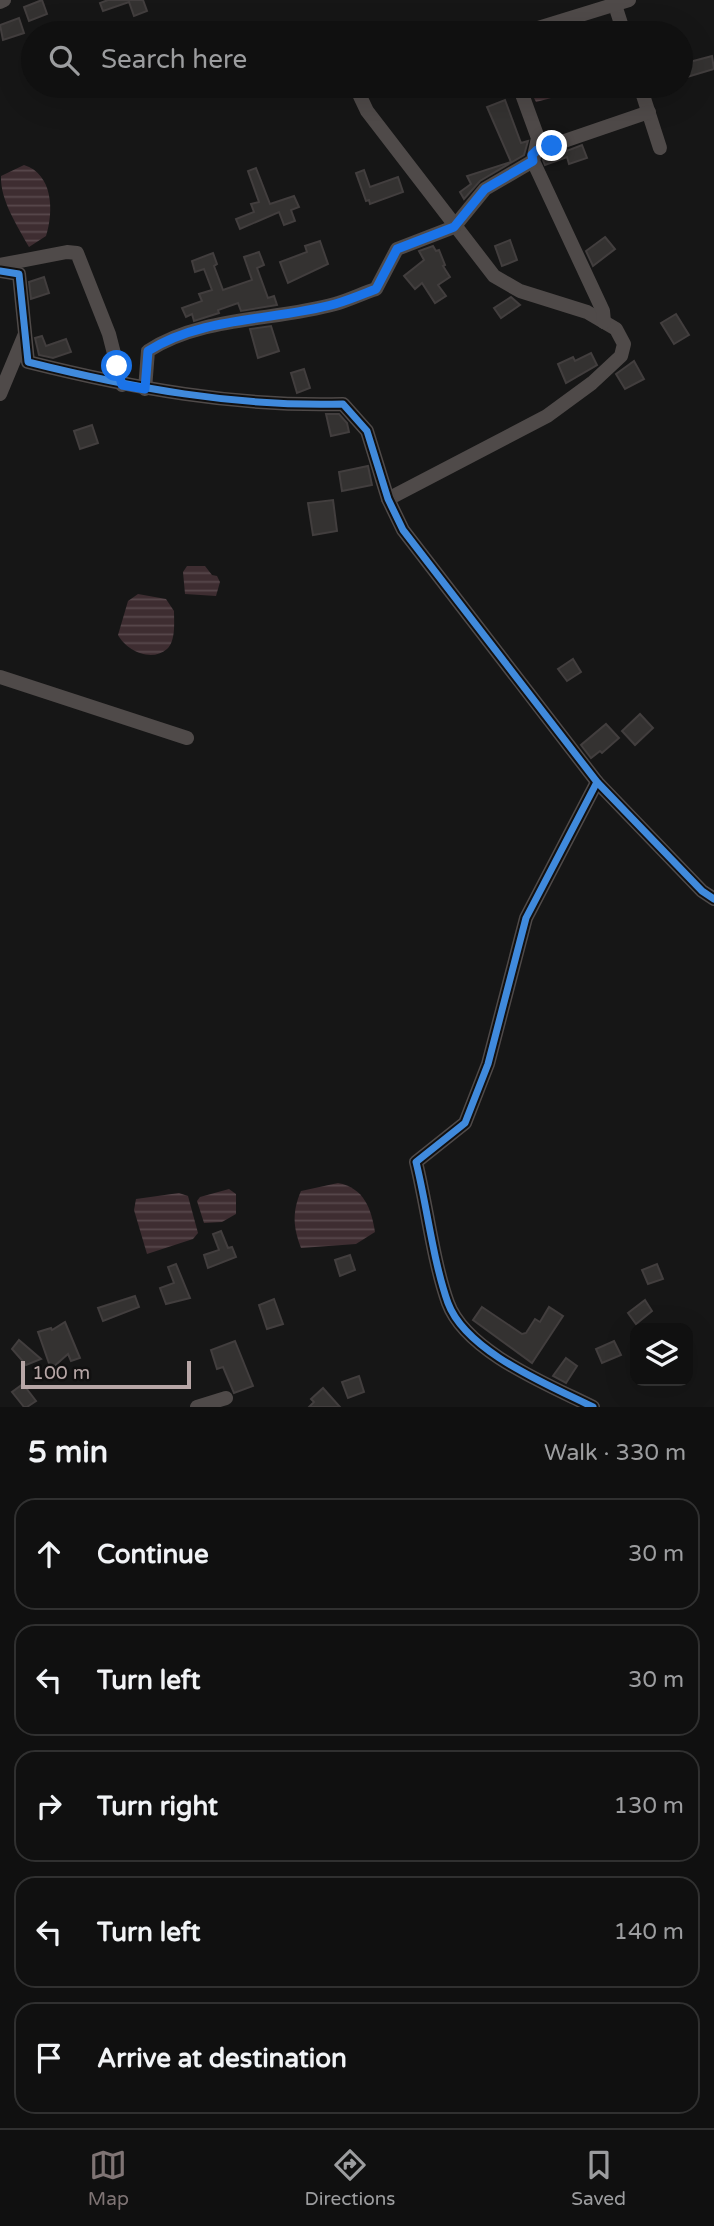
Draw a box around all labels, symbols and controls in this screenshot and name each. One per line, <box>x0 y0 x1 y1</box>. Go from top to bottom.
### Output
search box <box>21 21 693 98</box>
icon: search <box>45 41 83 79</box>
text: Search here <box>101 44 247 75</box>
route end <box>536 130 567 161</box>
route start <box>101 350 132 381</box>
map controls <box>630 1323 693 1386</box>
button: layers <box>630 1323 693 1386</box>
scale bar <box>21 1358 191 1390</box>
text: 100 m <box>32 1362 90 1384</box>
text: 5 min <box>28 1434 108 1471</box>
text: Walk · 330 m <box>544 1439 686 1467</box>
icon: ahead <box>30 1535 68 1573</box>
text: Continue <box>97 1539 209 1570</box>
text: 30 m <box>628 1540 684 1568</box>
icon: left <box>30 1661 68 1699</box>
text: Turn left <box>97 1665 200 1696</box>
text: 30 m <box>628 1666 684 1694</box>
icon: right <box>30 1787 68 1825</box>
text: Turn right <box>97 1791 218 1822</box>
text: 130 m <box>614 1792 684 1820</box>
icon: left <box>30 1913 68 1951</box>
text: Turn left <box>97 1917 200 1948</box>
text: 140 m <box>614 1918 684 1946</box>
icon: arrive <box>30 2039 68 2077</box>
text: Arrive at destination <box>97 2043 347 2074</box>
tab: Map <box>88 2146 129 2210</box>
tab: Directions <box>305 2146 396 2210</box>
tab: Saved <box>571 2146 626 2210</box>

